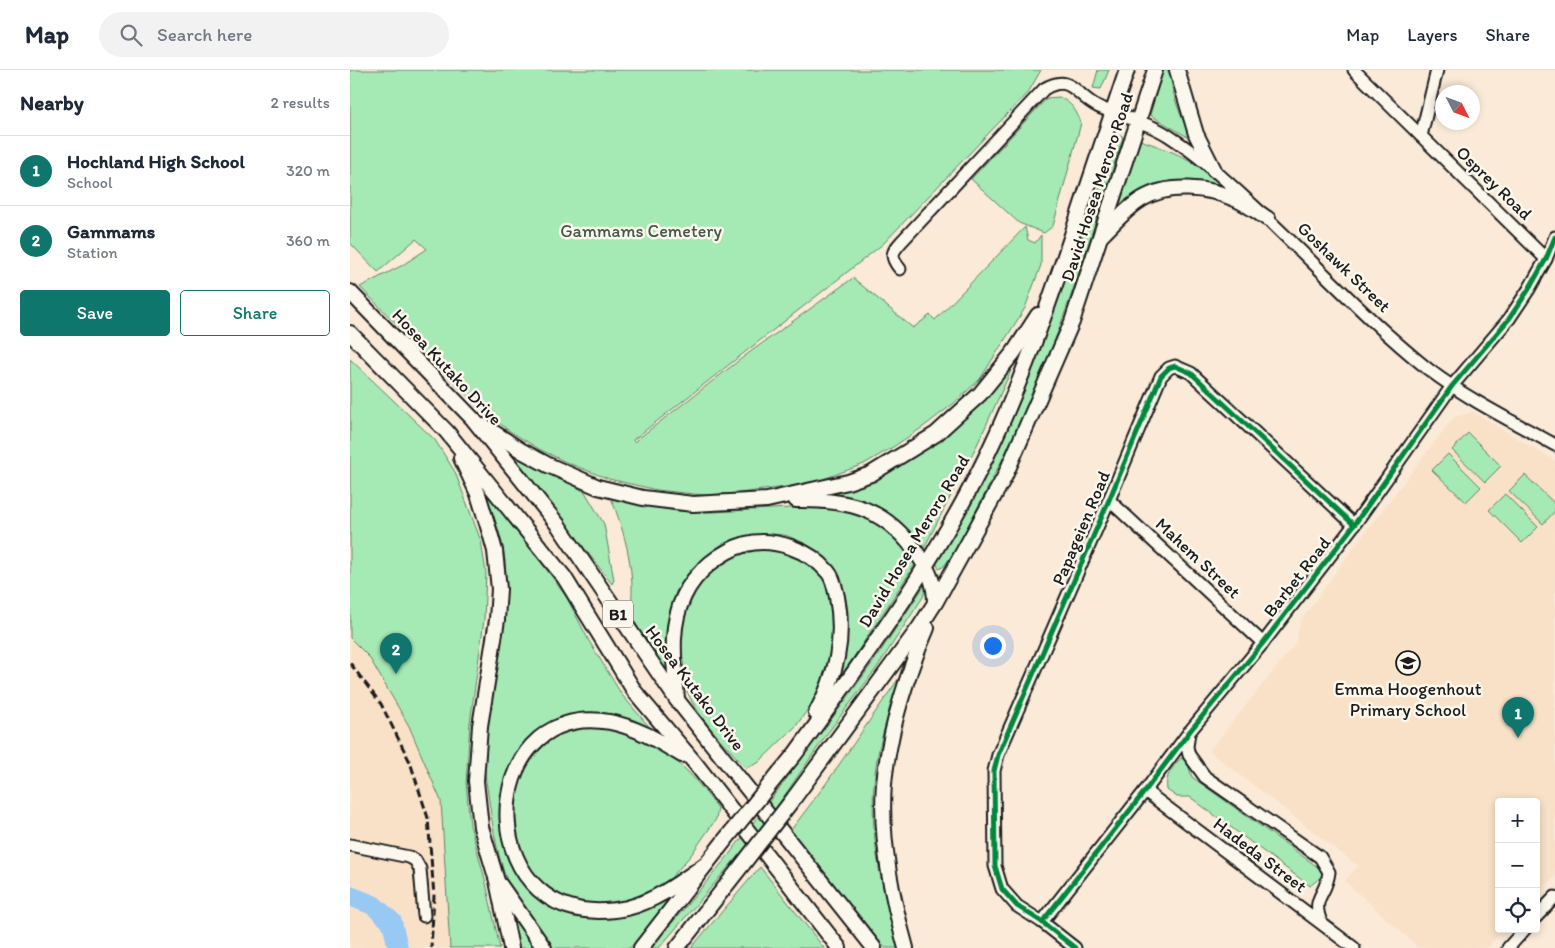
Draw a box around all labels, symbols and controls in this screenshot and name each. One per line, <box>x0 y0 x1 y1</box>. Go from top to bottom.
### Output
search box <box>99 12 449 57</box>
text: Map <box>25 20 69 49</box>
icon: search <box>117 21 145 49</box>
text: Search here <box>157 23 252 46</box>
text: Map <box>1346 24 1379 46</box>
text: Layers <box>1407 24 1457 46</box>
text: Share <box>1485 24 1530 46</box>
north arrow <box>1435 85 1480 130</box>
text: Nearby <box>20 90 84 115</box>
street label: David Hosea Meroro Road <box>1056 90 1138 284</box>
text: 2 results <box>270 93 330 112</box>
street label: Osprey Road <box>1451 141 1537 225</box>
text: Hochland High School <box>67 150 245 173</box>
text: 1 <box>32 161 40 180</box>
text: 320 m <box>286 161 330 180</box>
text: School <box>67 173 113 192</box>
street label: Goshawk Street <box>1293 217 1395 317</box>
text: Gammams <box>67 220 155 243</box>
park label: Gammams Cemetery <box>560 220 722 242</box>
text: 2 <box>32 231 40 250</box>
text: 360 m <box>286 231 330 250</box>
text: Station <box>67 243 118 262</box>
button: Save <box>20 290 170 336</box>
button: Share <box>180 290 330 336</box>
street label: Hosea Kutako Drive <box>387 304 507 430</box>
street label: David Hosea Meroro Road <box>854 451 974 631</box>
street label: Papageien Road <box>1047 467 1115 588</box>
street label: Mahem Street <box>1151 513 1245 603</box>
street label: Barbet Road <box>1259 532 1335 622</box>
road number: B1 <box>603 600 633 628</box>
street label: Hosea Kutako Drive <box>641 621 749 755</box>
pin: 2 <box>380 633 412 674</box>
your location <box>980 633 1006 659</box>
school or university icon: Emma Hoogenhout Primary School <box>1395 650 1421 676</box>
place label: Emma Hoogenhout Primary School <box>1335 678 1482 721</box>
pin: 1 <box>1502 697 1534 738</box>
map controls <box>1495 798 1540 933</box>
button: + <box>1495 798 1540 843</box>
street label: Hadeda Street <box>1209 813 1311 897</box>
button: − <box>1495 843 1540 888</box>
button: locate <box>1495 888 1540 933</box>

